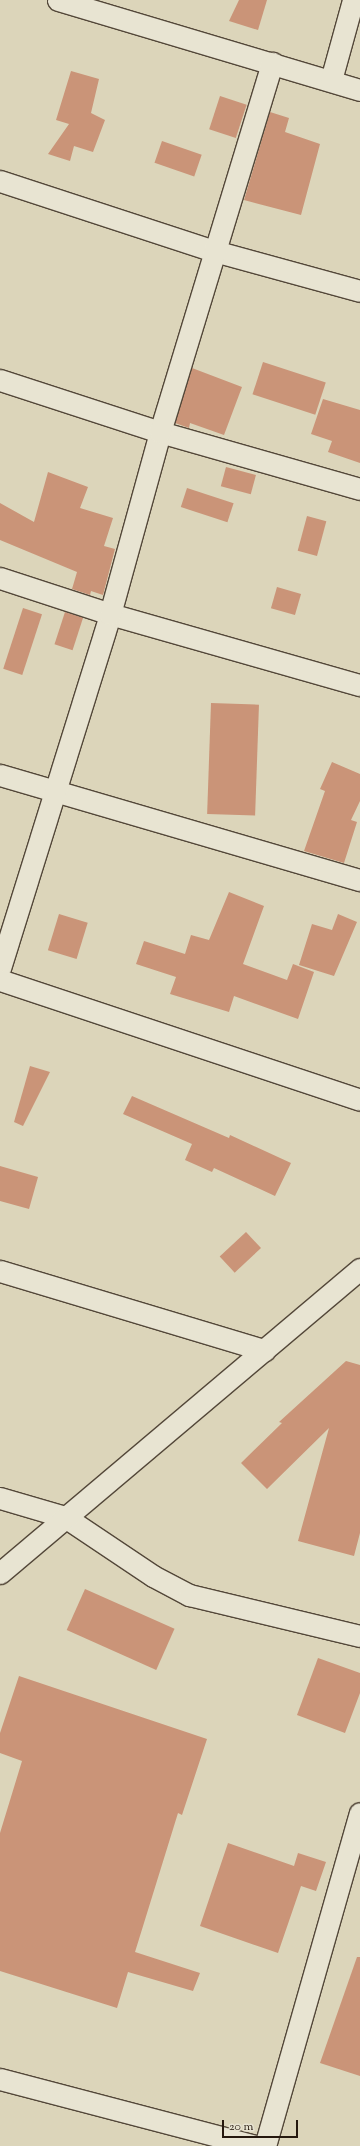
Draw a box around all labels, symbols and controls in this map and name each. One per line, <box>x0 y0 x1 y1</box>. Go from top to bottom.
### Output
scale bar <box>224 2112 300 2138</box>
text: 20 m <box>229 2118 253 2136</box>

